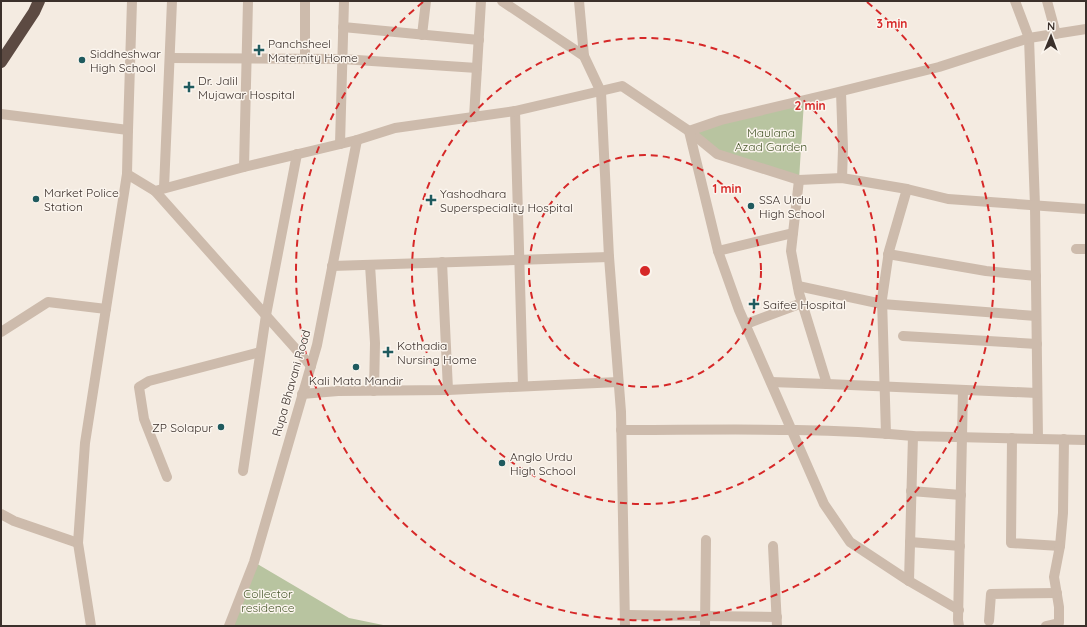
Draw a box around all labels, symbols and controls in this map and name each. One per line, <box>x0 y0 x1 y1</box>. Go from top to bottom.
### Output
text: 3 min <box>877 16 907 31</box>
north arrow <box>1031 16 1071 56</box>
text: N <box>1047 19 1055 33</box>
place label: Panchsheel Maternity Home <box>268 36 358 65</box>
marker: Panchsheel Maternity Home <box>253 44 265 56</box>
place label: Siddheshwar High School <box>90 46 161 75</box>
marker: Siddheshwar High School <box>77 55 87 65</box>
place label: Dr. Jalil Mujawar Hospital <box>198 73 295 102</box>
marker: Dr. Jalil Mujawar Hospital <box>183 81 195 93</box>
text: 2 min <box>794 98 826 113</box>
park label: Maulana Azad Garden <box>735 125 807 154</box>
text: 1 min <box>712 181 742 196</box>
place label: Market Police Station <box>44 185 119 214</box>
place label: Yashodhara Superspeciality Hospital <box>440 186 573 215</box>
place label: SSA Urdu High School <box>759 192 825 221</box>
marker: Market Police Station <box>31 194 41 204</box>
marker: Yashodhara Superspeciality Hospital <box>425 194 437 206</box>
marker: SSA Urdu High School <box>746 201 756 211</box>
centre of rings <box>638 264 652 278</box>
place label: Saifee Hospital <box>763 297 846 312</box>
marker: Saifee Hospital <box>748 298 760 310</box>
street label: Rupa Bhavani Road <box>269 328 313 438</box>
place label: Kothadia Nursing Home <box>397 338 477 367</box>
marker: Kothadia Nursing Home <box>382 346 394 358</box>
marker: Kali Mata Mandir <box>351 362 361 372</box>
place label: Kali Mata Mandir <box>309 373 404 388</box>
place label: ZP Solapur <box>152 420 213 435</box>
marker: ZP Solapur <box>216 422 226 432</box>
place label: Anglo Urdu High School <box>510 449 576 478</box>
marker: Anglo Urdu High School <box>497 458 507 468</box>
park label: Collector residence <box>241 586 295 615</box>

